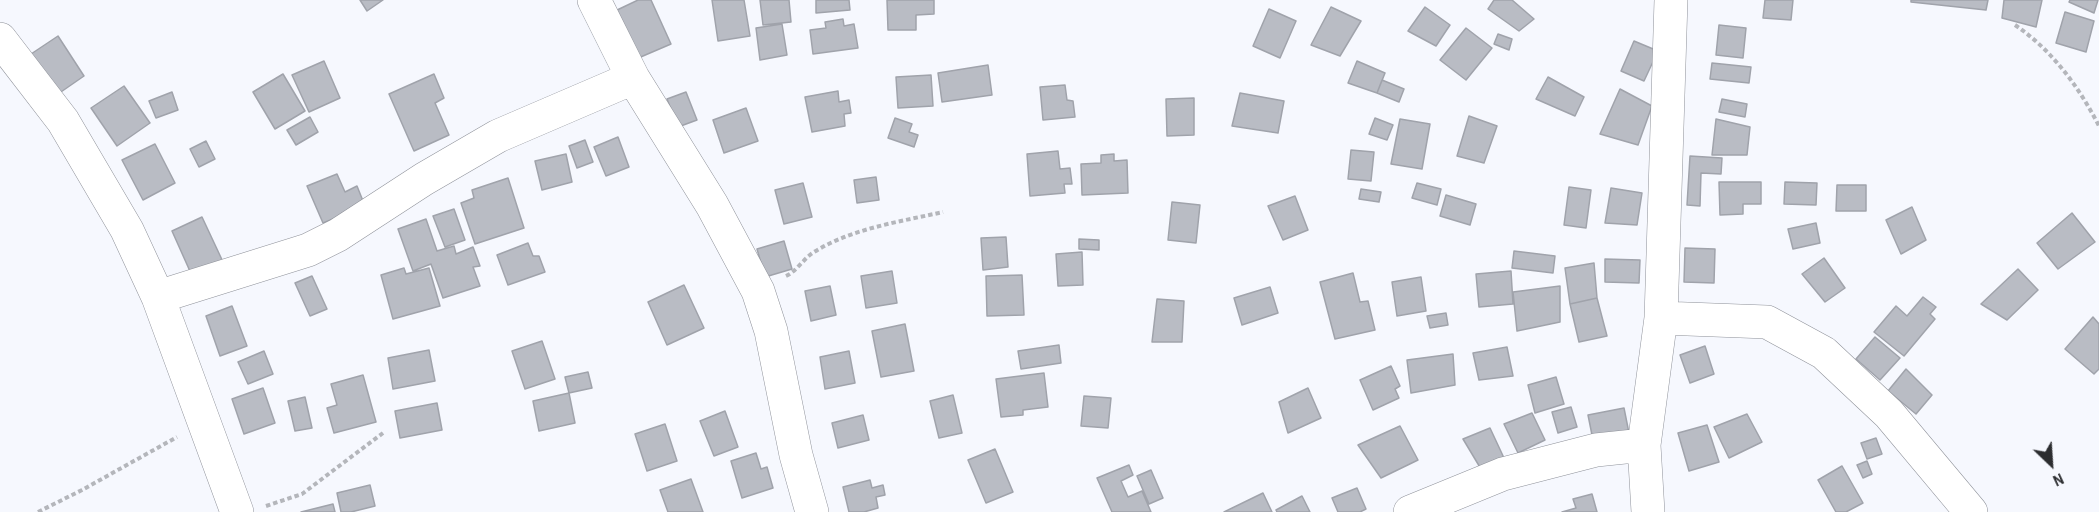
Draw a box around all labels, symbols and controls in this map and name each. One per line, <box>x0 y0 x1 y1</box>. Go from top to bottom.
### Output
north arrow <box>2021 434 2081 494</box>
text: N <box>2050 468 2068 492</box>

